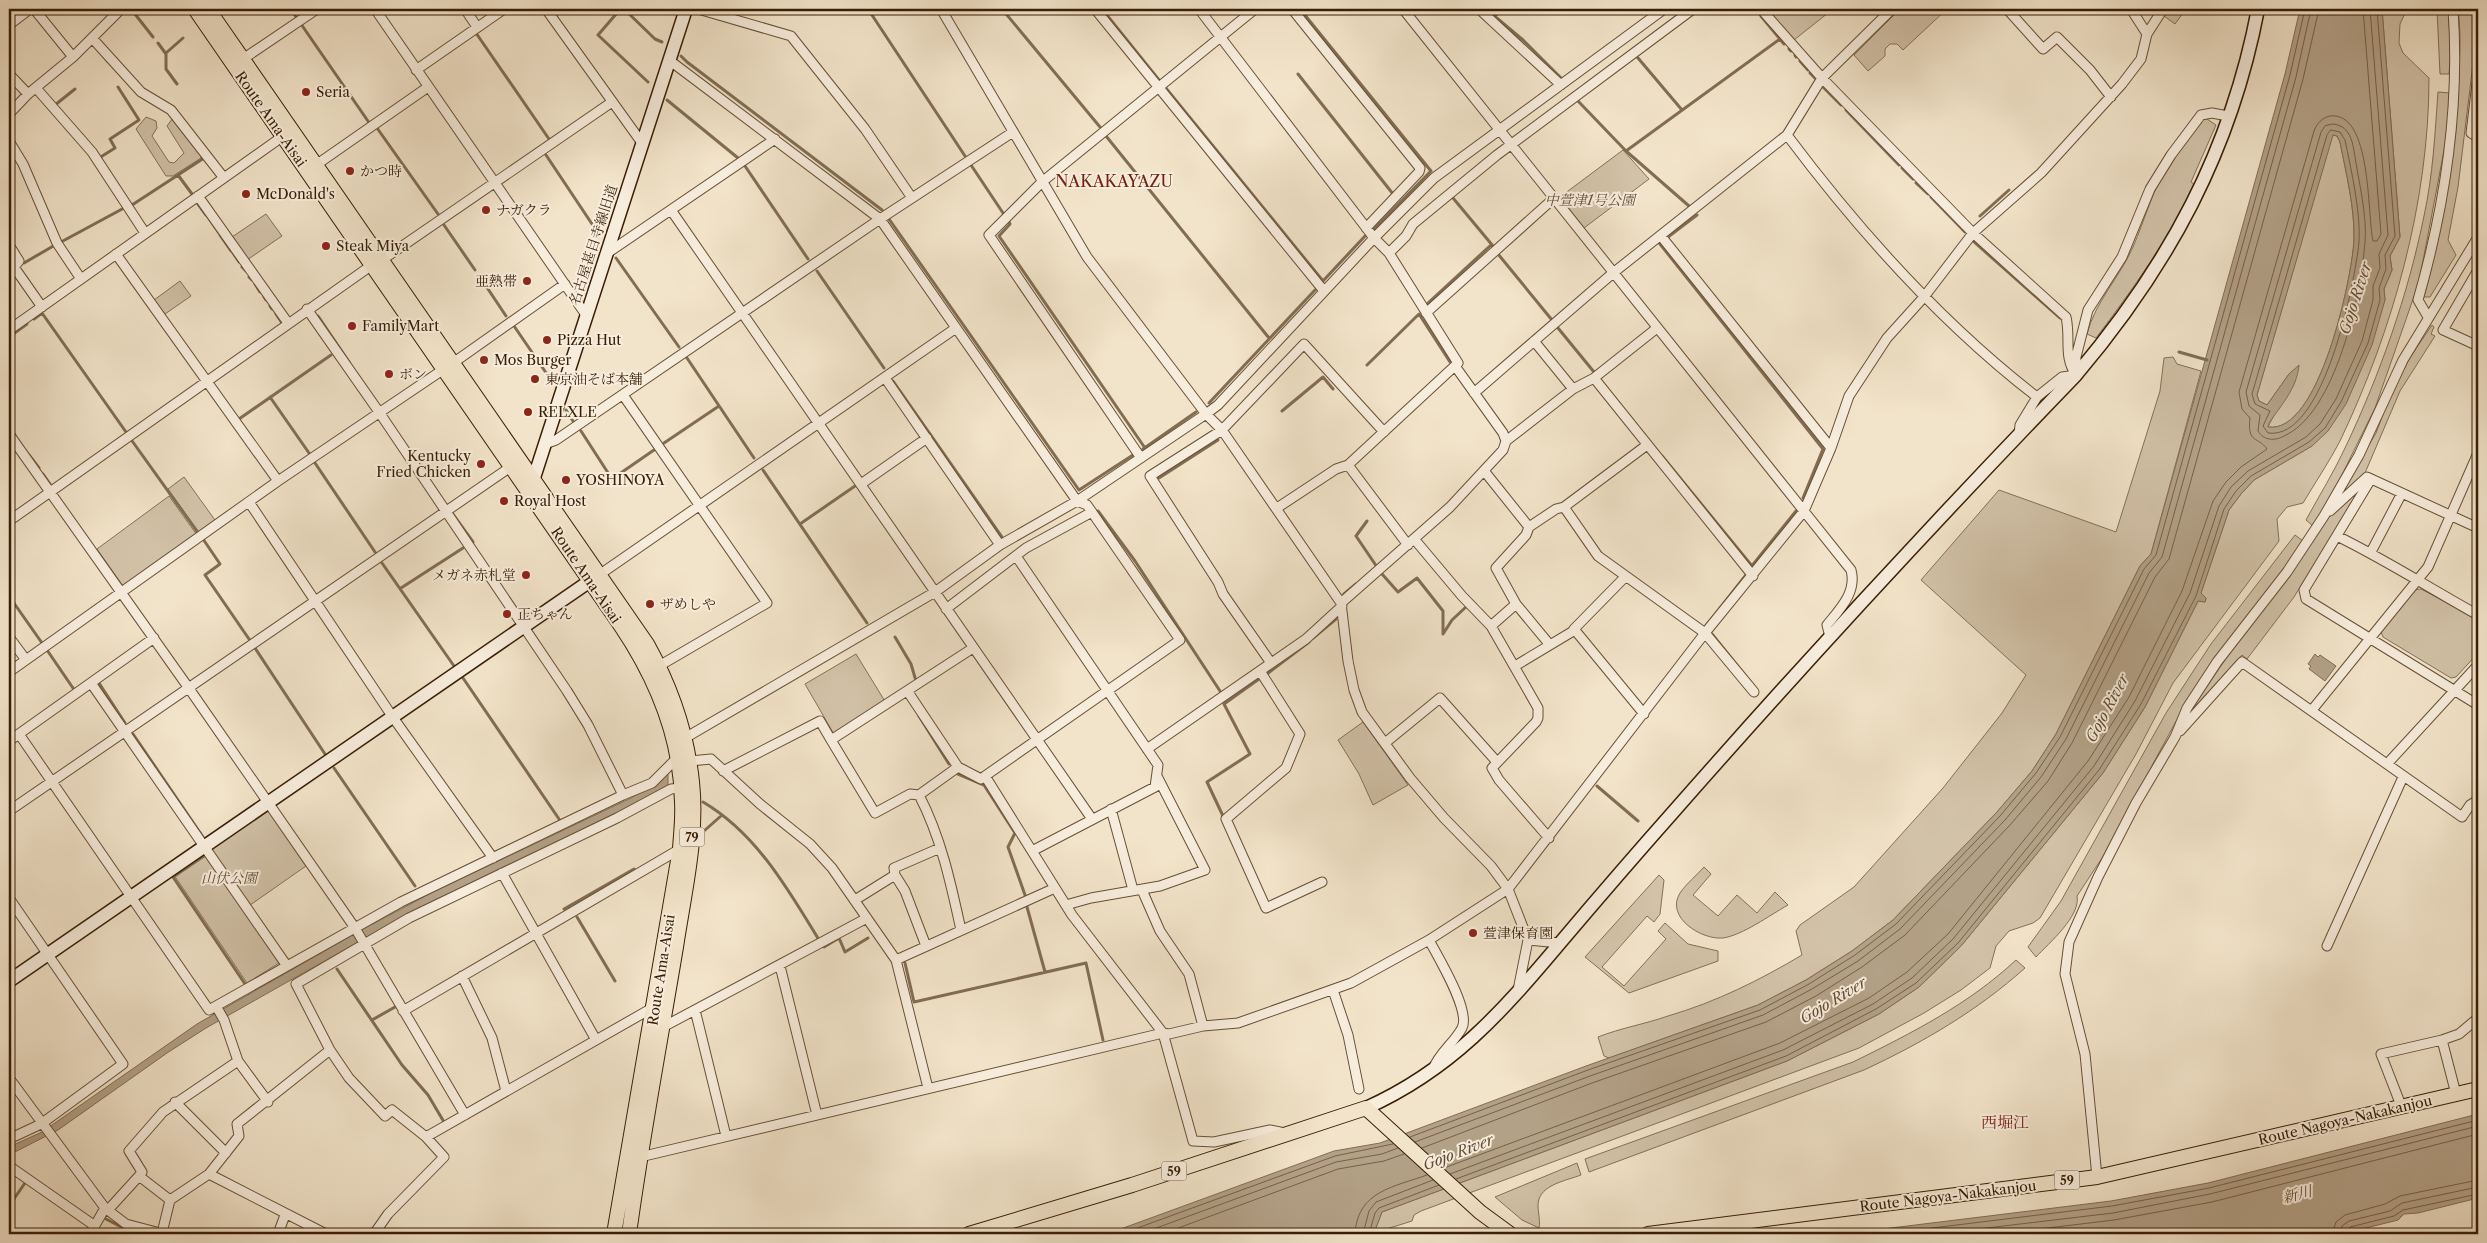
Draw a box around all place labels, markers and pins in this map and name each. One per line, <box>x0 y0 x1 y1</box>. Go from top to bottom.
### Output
place label: Seria <box>316 83 350 101</box>
marker: Seria <box>300 86 312 98</box>
place label: かつ時 <box>360 162 402 180</box>
marker: かつ時 <box>344 165 356 177</box>
place label: McDonald's <box>256 185 335 203</box>
marker: McDonald's <box>240 188 252 200</box>
place label: ナガクラ <box>496 201 552 219</box>
marker: ナガクラ <box>480 204 492 216</box>
place label: Steak Miya <box>336 237 410 255</box>
marker: Steak Miya <box>320 240 332 252</box>
place label: 亜熱帯 <box>475 272 517 290</box>
marker: 亜熱帯 <box>521 275 533 287</box>
place label: FamilyMart <box>362 317 439 335</box>
marker: FamilyMart <box>346 320 358 332</box>
place label: Pizza Hut <box>557 331 621 349</box>
marker: Pizza Hut <box>541 334 553 346</box>
place label: Mos Burger <box>494 351 572 369</box>
marker: Mos Burger <box>478 354 490 366</box>
place label: ボン <box>399 365 427 383</box>
marker: ボン <box>383 368 395 380</box>
place label: 東京油そば本舗 <box>545 370 643 388</box>
marker: 東京油そば本舗 <box>529 373 541 385</box>
place label: RELXLE <box>538 403 597 421</box>
marker: RELXLE <box>522 406 534 418</box>
place label: Kentucky Fried Chicken <box>376 447 471 481</box>
marker: Kentucky Fried Chicken <box>475 458 487 470</box>
place label: YOSHINOYA <box>575 471 665 489</box>
marker: YOSHINOYA <box>560 474 572 486</box>
place label: Royal Host <box>514 492 586 510</box>
marker: Royal Host <box>498 495 510 507</box>
place label: メガネ赤札堂 <box>432 566 516 584</box>
marker: メガネ赤札堂 <box>520 569 532 581</box>
place label: ザめしや <box>660 595 716 613</box>
marker: ザめしや <box>644 598 656 610</box>
place label: 正ちゃん <box>517 605 573 623</box>
marker: 正ちゃん <box>501 608 513 620</box>
place label: 萱津保育園 <box>1483 924 1553 942</box>
marker: 萱津保育園 <box>1467 927 1479 939</box>

